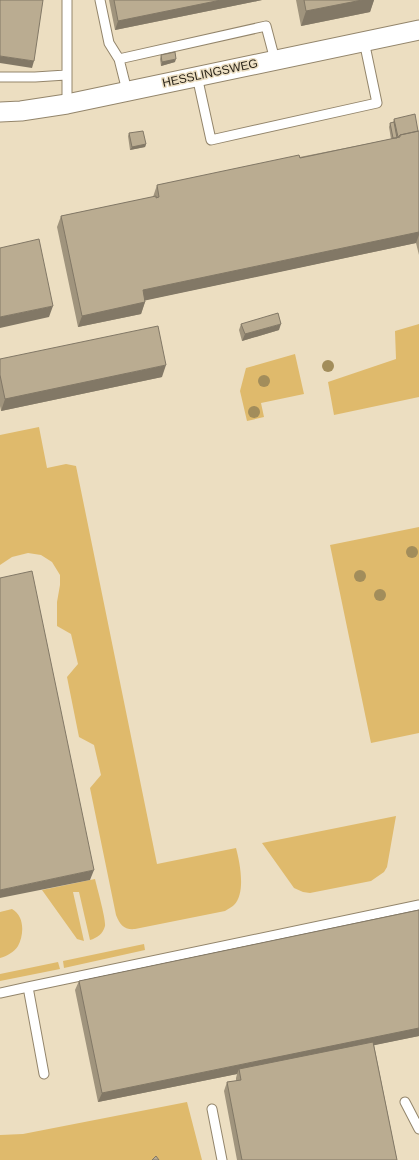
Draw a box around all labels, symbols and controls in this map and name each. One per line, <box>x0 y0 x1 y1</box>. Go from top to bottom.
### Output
street label: HESSLINGSWEG <box>161 56 259 90</box>

